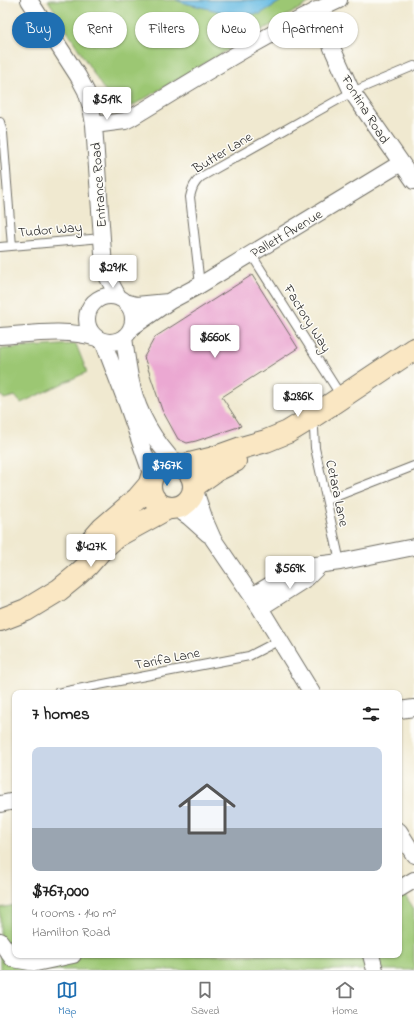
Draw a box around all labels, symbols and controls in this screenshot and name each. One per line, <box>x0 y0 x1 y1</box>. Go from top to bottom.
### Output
chip: Buy <box>12 12 65 48</box>
chip: Rent <box>73 12 127 48</box>
chip: Filters <box>135 12 199 48</box>
chip: New <box>207 12 260 48</box>
chip: Apartment <box>268 12 358 48</box>
street label: Fontina Road <box>335 70 394 148</box>
pin: $519K <box>79 87 135 121</box>
text: $519K <box>92 90 122 109</box>
street label: Butter Lane <box>188 127 257 180</box>
street label: Entrance Road <box>86 141 113 228</box>
street label: Pallett Avenue <box>247 204 327 264</box>
street label: Tudor Way <box>17 217 83 245</box>
pin: $291K <box>85 255 141 289</box>
text: $291K <box>99 258 127 277</box>
street label: Factory Way <box>276 280 336 358</box>
pin: $660K <box>187 325 243 359</box>
text: $660K <box>199 328 231 347</box>
pin: $286K <box>270 384 326 418</box>
text: $286K <box>282 387 314 406</box>
pin: $767K <box>139 453 195 487</box>
text: $767K <box>152 456 182 475</box>
street label: Cetara Lane <box>319 458 354 529</box>
pin: $427K <box>63 534 119 568</box>
text: $427K <box>75 537 107 556</box>
pin: $569K <box>262 556 318 590</box>
text: $569K <box>274 559 306 578</box>
street label: Tarifa Lane <box>133 643 202 676</box>
text: 7 homes <box>32 702 90 727</box>
icon: filters <box>360 703 382 725</box>
icon: home <box>171 773 243 845</box>
text: $767,000 <box>32 879 89 904</box>
text: 4 rooms · 140 m² <box>32 904 116 923</box>
text: Hamilton Road <box>32 923 110 942</box>
tab: Map <box>56 979 78 1019</box>
tab: Saved <box>191 979 220 1019</box>
tab: Home <box>332 979 358 1019</box>

